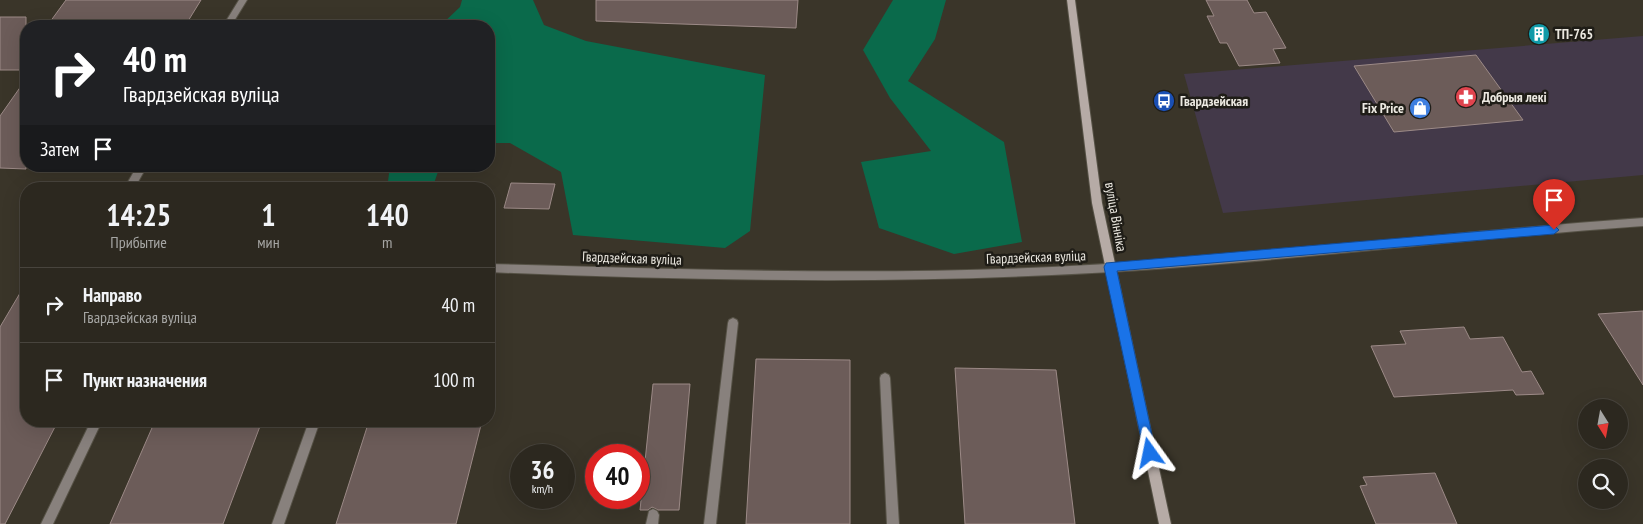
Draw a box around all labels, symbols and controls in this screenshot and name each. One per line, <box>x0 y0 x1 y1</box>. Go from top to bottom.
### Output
building icon: ТП-765 <box>1527 22 1551 46</box>
place label: ТП-765 <box>1555 25 1593 43</box>
text: 40 m <box>123 36 187 82</box>
icon: right <box>40 40 105 105</box>
text: Гвардзейская вуліца <box>123 80 280 108</box>
pharmacy icon: Добрыя лекі <box>1454 85 1478 109</box>
place label: Добрыя лекі <box>1482 88 1547 106</box>
bus stop icon: Гвардзейская <box>1152 89 1176 113</box>
place label: Гвардзейская <box>1180 92 1248 110</box>
shop icon: Fix Price <box>1408 96 1432 120</box>
place label: Fix Price <box>1362 99 1404 117</box>
icon: arrive <box>89 135 117 163</box>
text: Затем <box>40 137 79 161</box>
pin <box>1533 179 1575 230</box>
street label: вуліца Вінніка <box>1101 181 1131 253</box>
icon: arrive <box>1540 186 1568 214</box>
text: 14:25 <box>106 195 171 234</box>
text: 1 <box>261 195 276 234</box>
text: 140 <box>366 195 409 234</box>
text: Прибытие <box>110 232 167 252</box>
text: мин <box>257 232 280 252</box>
text: m <box>382 232 393 252</box>
street label: Гвардзейская вуліца <box>986 246 1086 268</box>
street label: Гвардзейская вуліца <box>582 247 682 269</box>
text: Направо <box>83 283 142 307</box>
icon: right <box>40 291 68 319</box>
text: 40 m <box>442 293 475 317</box>
text: Гвардзейская вуліца <box>83 307 197 327</box>
icon: arrive <box>40 366 68 394</box>
text: Пункт назначения <box>83 368 207 392</box>
text: 100 m <box>433 368 475 392</box>
north arrow <box>1578 399 1628 449</box>
map controls <box>1578 399 1628 509</box>
position arrow <box>1123 426 1175 478</box>
speed limit sign: 40 <box>585 444 650 509</box>
text: 36 <box>531 454 554 486</box>
button: search <box>1578 459 1628 509</box>
text: km/h <box>532 481 553 496</box>

